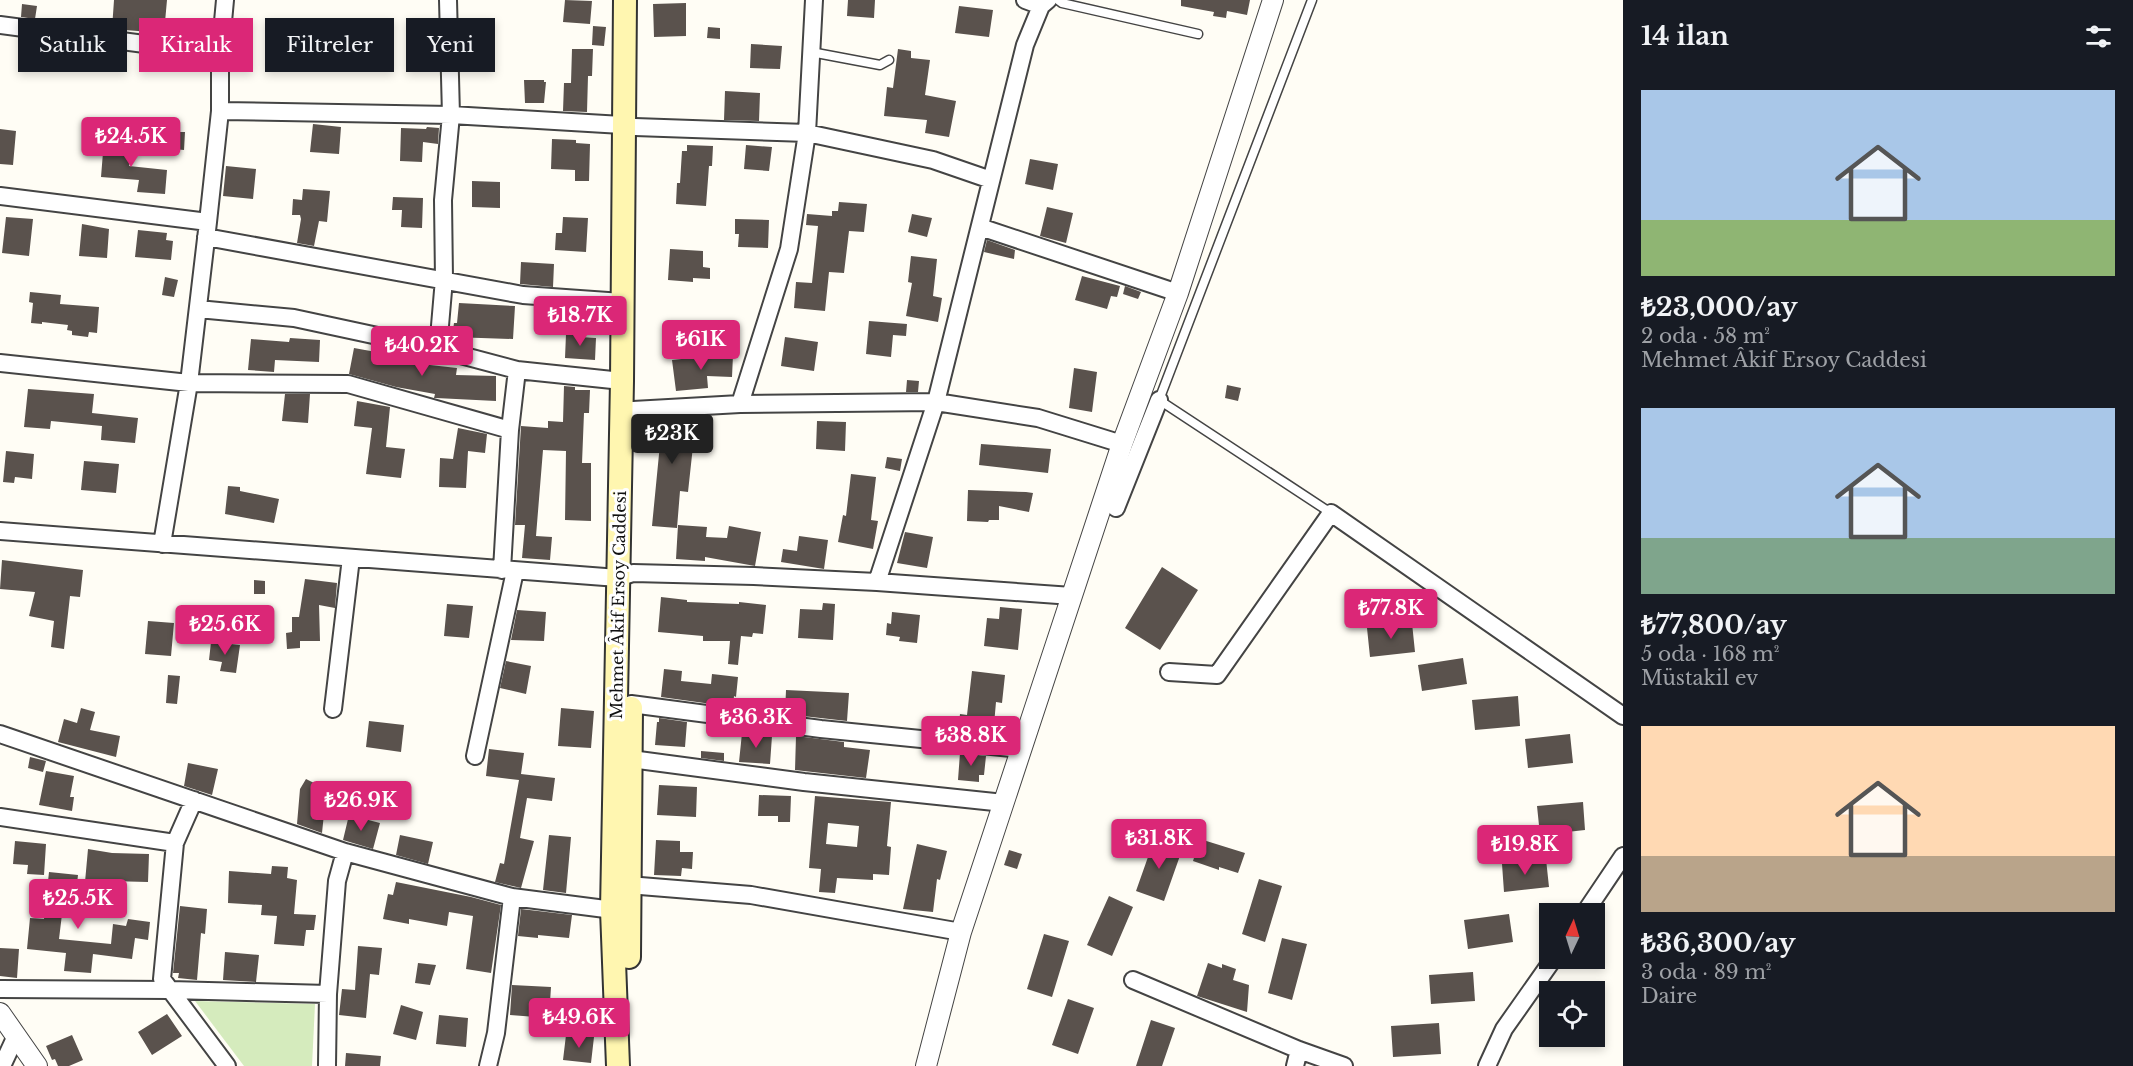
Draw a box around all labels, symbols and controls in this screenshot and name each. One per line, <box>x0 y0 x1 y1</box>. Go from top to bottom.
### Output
chip: Satılık <box>18 18 127 72</box>
chip: Kiralık <box>139 18 253 72</box>
chip: Filtreler <box>265 18 394 72</box>
chip: Yeni <box>406 18 495 72</box>
text: 14 ilan <box>1641 20 1729 52</box>
icon: filters <box>2082 20 2115 53</box>
pin: ₺24.5K <box>82 117 180 168</box>
text: ₺24.5K <box>95 124 167 148</box>
icon: home <box>1824 129 1932 237</box>
text: ₺23,000/ay <box>1641 291 1798 323</box>
pin: ₺18.7K <box>531 296 629 347</box>
text: ₺18.7K <box>548 303 612 327</box>
pin: ₺61K <box>665 320 737 371</box>
text: 2 oda · 58 m² <box>1641 324 1770 348</box>
pin: ₺40.2K <box>373 326 471 377</box>
text: ₺61K <box>676 327 726 351</box>
text: ₺40.2K <box>385 333 459 357</box>
text: Mehmet Âkif Ersoy Caddesi <box>1641 348 1927 372</box>
pin: ₺23K <box>636 414 708 465</box>
text: ₺23K <box>645 421 699 445</box>
icon: home <box>1824 447 1932 555</box>
street label: Mehmet Âkif Ersoy Caddesi <box>606 490 630 719</box>
pin: ₺77.8K <box>1342 589 1440 640</box>
text: ₺77.8K <box>1358 596 1424 620</box>
pin: ₺25.6K <box>176 605 274 656</box>
text: ₺77,800/ay <box>1641 609 1787 641</box>
text: ₺25.6K <box>189 612 261 636</box>
text: 5 oda · 168 m² <box>1641 642 1780 666</box>
text: Müstakil ev <box>1641 666 1758 690</box>
pin: ₺36.3K <box>707 698 805 749</box>
text: ₺36.3K <box>720 705 792 729</box>
pin: ₺38.8K <box>922 716 1020 767</box>
text: ₺38.8K <box>935 723 1007 747</box>
icon: home <box>1824 765 1932 873</box>
pin: ₺26.9K <box>312 781 410 832</box>
text: ₺26.9K <box>324 788 398 812</box>
pin: ₺31.8K <box>1110 819 1208 870</box>
pin: ₺19.8K <box>1476 825 1574 876</box>
text: ₺31.8K <box>1125 826 1193 850</box>
text: ₺19.8K <box>1491 832 1559 856</box>
pin: ₺25.5K <box>29 879 127 930</box>
text: ₺25.5K <box>43 886 113 910</box>
north arrow <box>1539 903 1605 969</box>
map controls <box>1539 903 1605 1047</box>
text: ₺36,300/ay <box>1641 927 1796 959</box>
text: 3 oda · 89 m² <box>1641 960 1772 984</box>
button: locate <box>1539 981 1605 1047</box>
text: Daire <box>1641 984 1697 1008</box>
pin: ₺49.6K <box>530 998 628 1049</box>
text: ₺49.6K <box>543 1005 615 1029</box>

